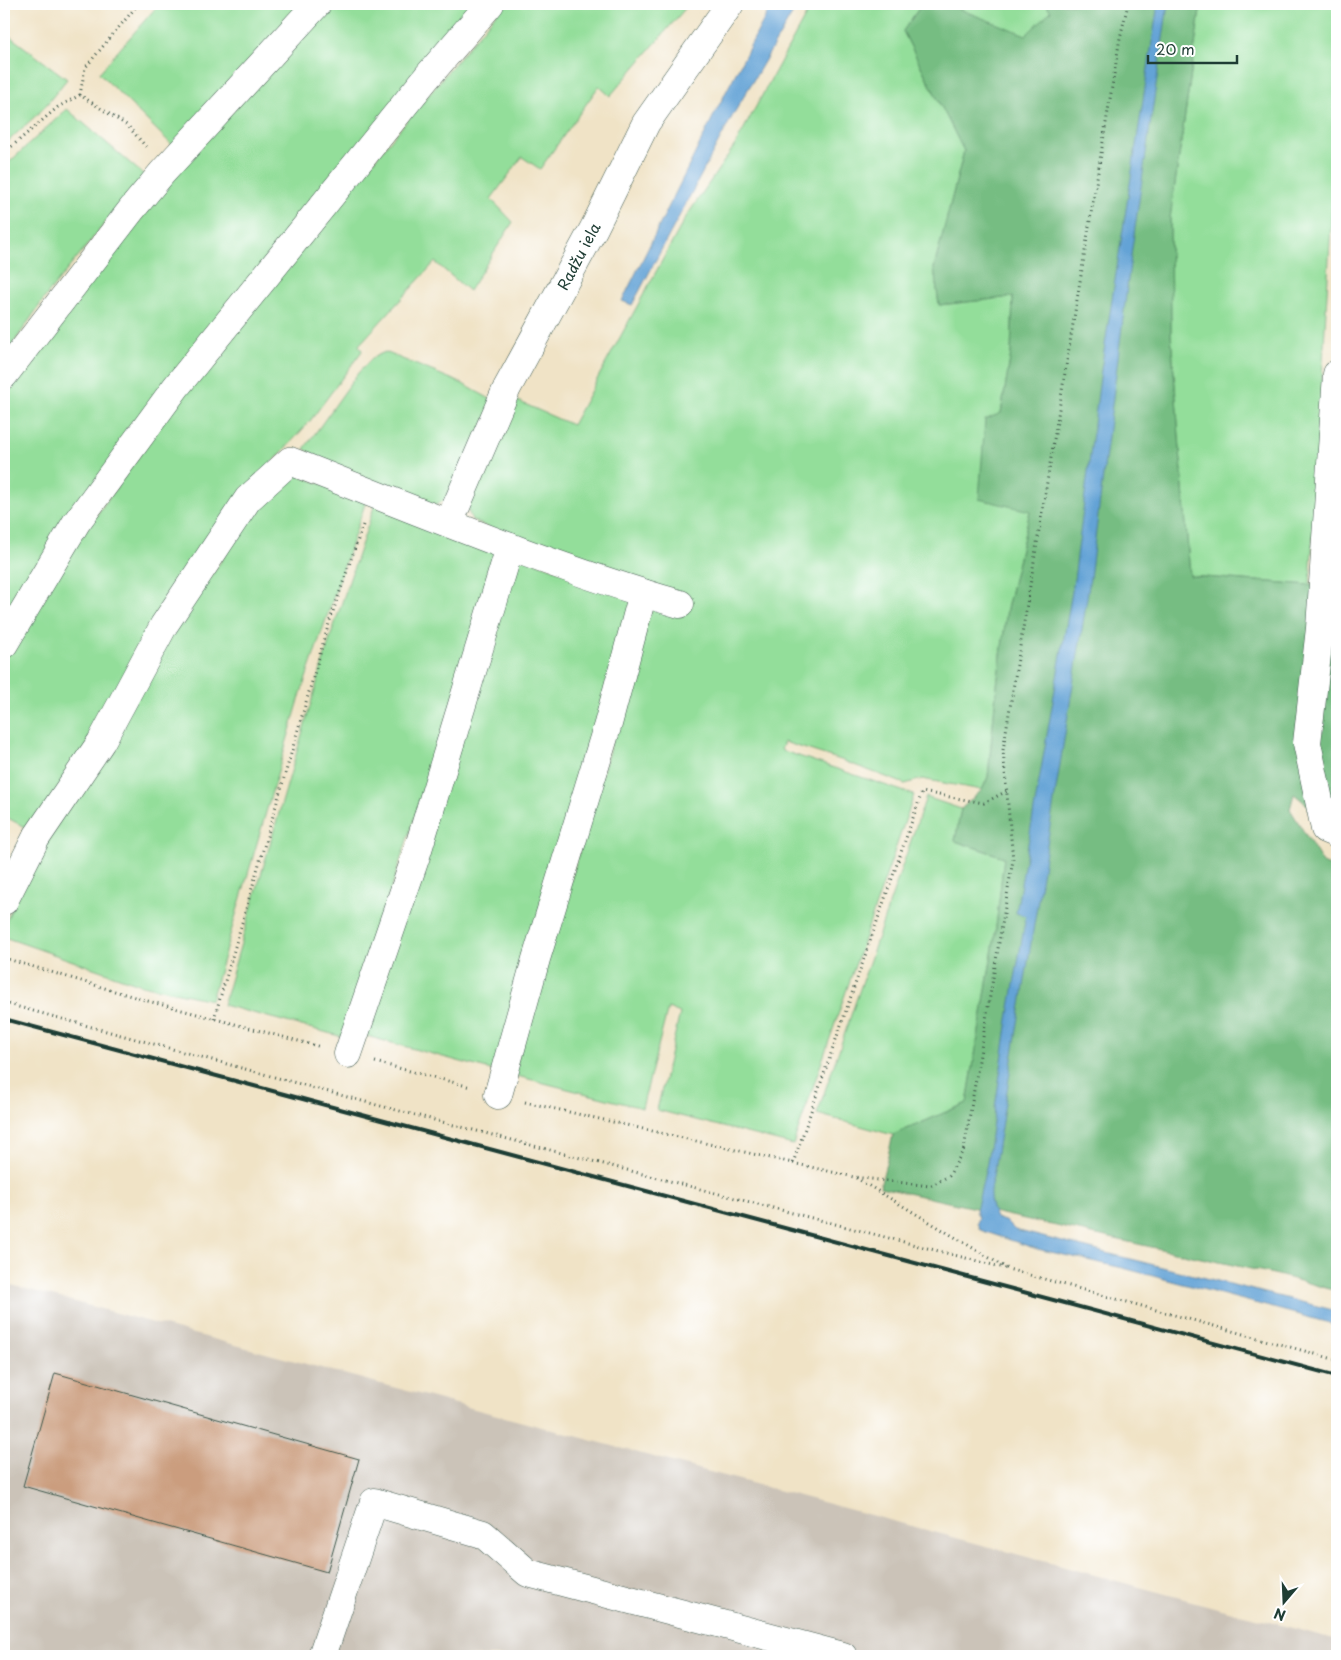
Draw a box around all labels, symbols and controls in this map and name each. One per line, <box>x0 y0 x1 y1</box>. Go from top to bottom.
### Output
scale bar <box>1148 32 1237 64</box>
text: 20 m <box>1156 37 1195 60</box>
street label: Radžu iela <box>551 218 606 294</box>
north arrow <box>1258 1578 1308 1628</box>
text: N <box>1271 1603 1288 1626</box>

